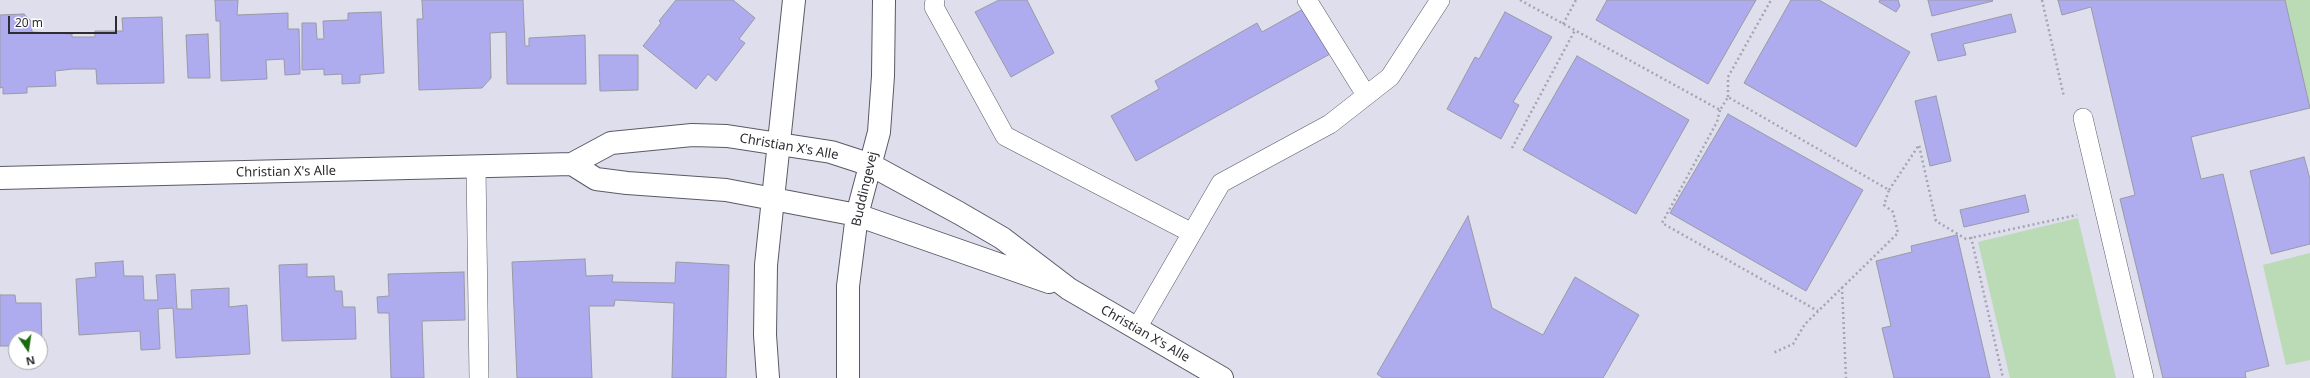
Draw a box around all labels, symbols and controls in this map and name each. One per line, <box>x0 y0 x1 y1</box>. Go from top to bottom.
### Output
scale bar <box>10 8 119 34</box>
text: 20 m <box>15 14 43 31</box>
street label: Christian X's Alle <box>738 131 840 163</box>
street label: Buddingevej <box>849 150 881 228</box>
street label: Christian X's Alle <box>236 163 336 181</box>
street label: Christian X's Alle <box>1098 302 1192 366</box>
north arrow <box>8 330 48 370</box>
text: N <box>25 353 37 370</box>

